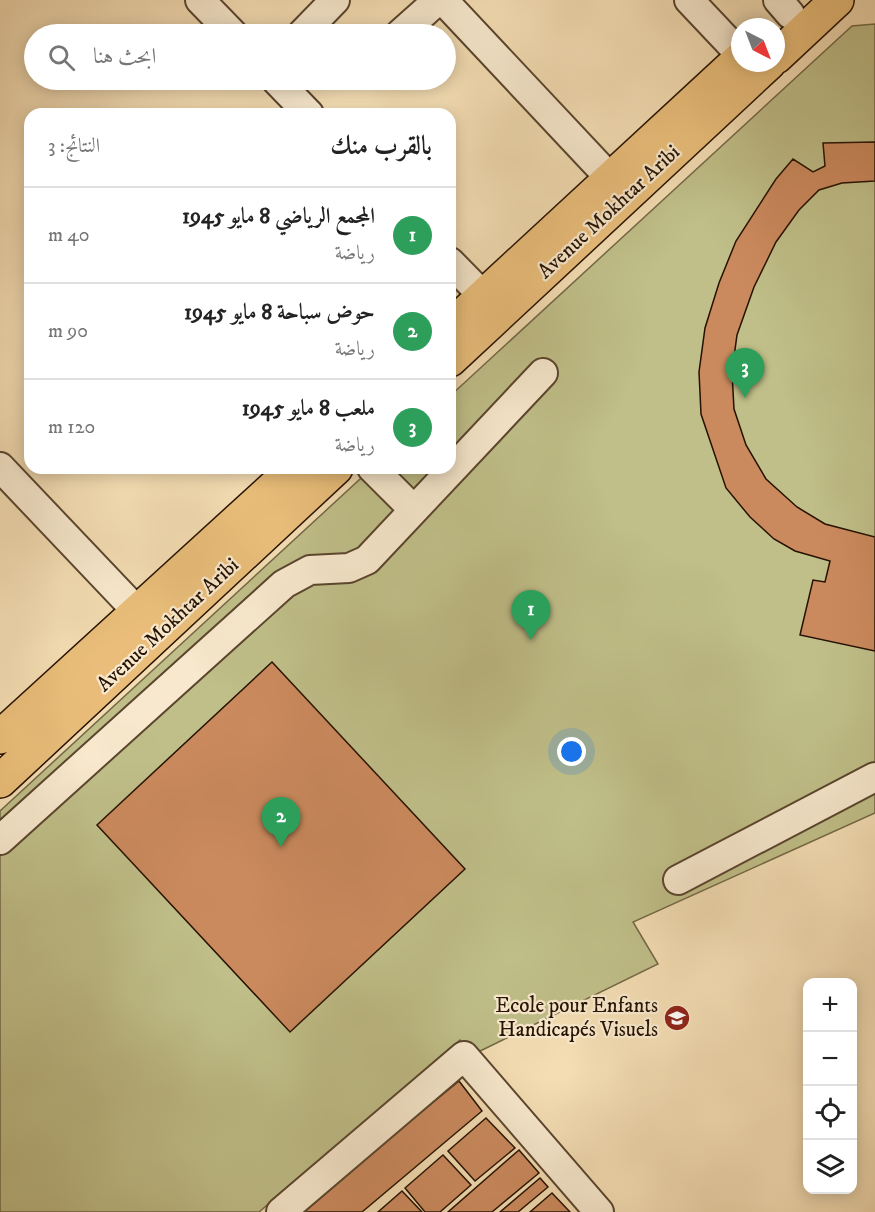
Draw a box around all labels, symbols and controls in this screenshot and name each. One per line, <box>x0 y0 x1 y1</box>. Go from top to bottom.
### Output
north arrow <box>731 18 785 72</box>
search box <box>24 24 456 90</box>
icon: search <box>45 41 78 74</box>
text: ابحث هنا <box>93 43 156 70</box>
text: بالقرب منك <box>330 130 432 163</box>
text: النتائج: 3 <box>48 134 100 159</box>
street label: Avenue Mokhtar Aribi <box>532 139 686 285</box>
text: المجمع الرياضي 8 مايو 1945 <box>182 203 375 230</box>
text: 40 m <box>48 223 90 248</box>
text: 1 <box>409 223 416 248</box>
text: رياضة <box>335 241 375 266</box>
text: حوض سباحة 8 مايو 1945 <box>184 299 375 326</box>
text: 90 m <box>48 319 88 344</box>
text: 2 <box>408 319 417 344</box>
text: رياضة <box>335 337 375 362</box>
pin: 3 <box>726 348 764 398</box>
text: ملعب 8 مايو 1945 <box>242 395 375 422</box>
text: 120 m <box>48 415 95 440</box>
text: 3 <box>409 415 416 440</box>
text: رياضة <box>335 433 375 458</box>
street label: Avenue Mokhtar Aribi <box>91 552 245 698</box>
pin: 1 <box>512 590 550 640</box>
your location <box>557 737 586 766</box>
pin: 2 <box>262 798 300 847</box>
map controls <box>803 978 857 1194</box>
button: + <box>803 978 857 1032</box>
place label: Ecole pour Enfants Handicapés Visuels <box>495 993 658 1043</box>
school or university icon: Ecole pour Enfants Handicapés Visuels <box>662 1003 692 1033</box>
button: − <box>803 1032 857 1086</box>
button: locate <box>803 1086 857 1140</box>
button: layers <box>803 1140 857 1194</box>

